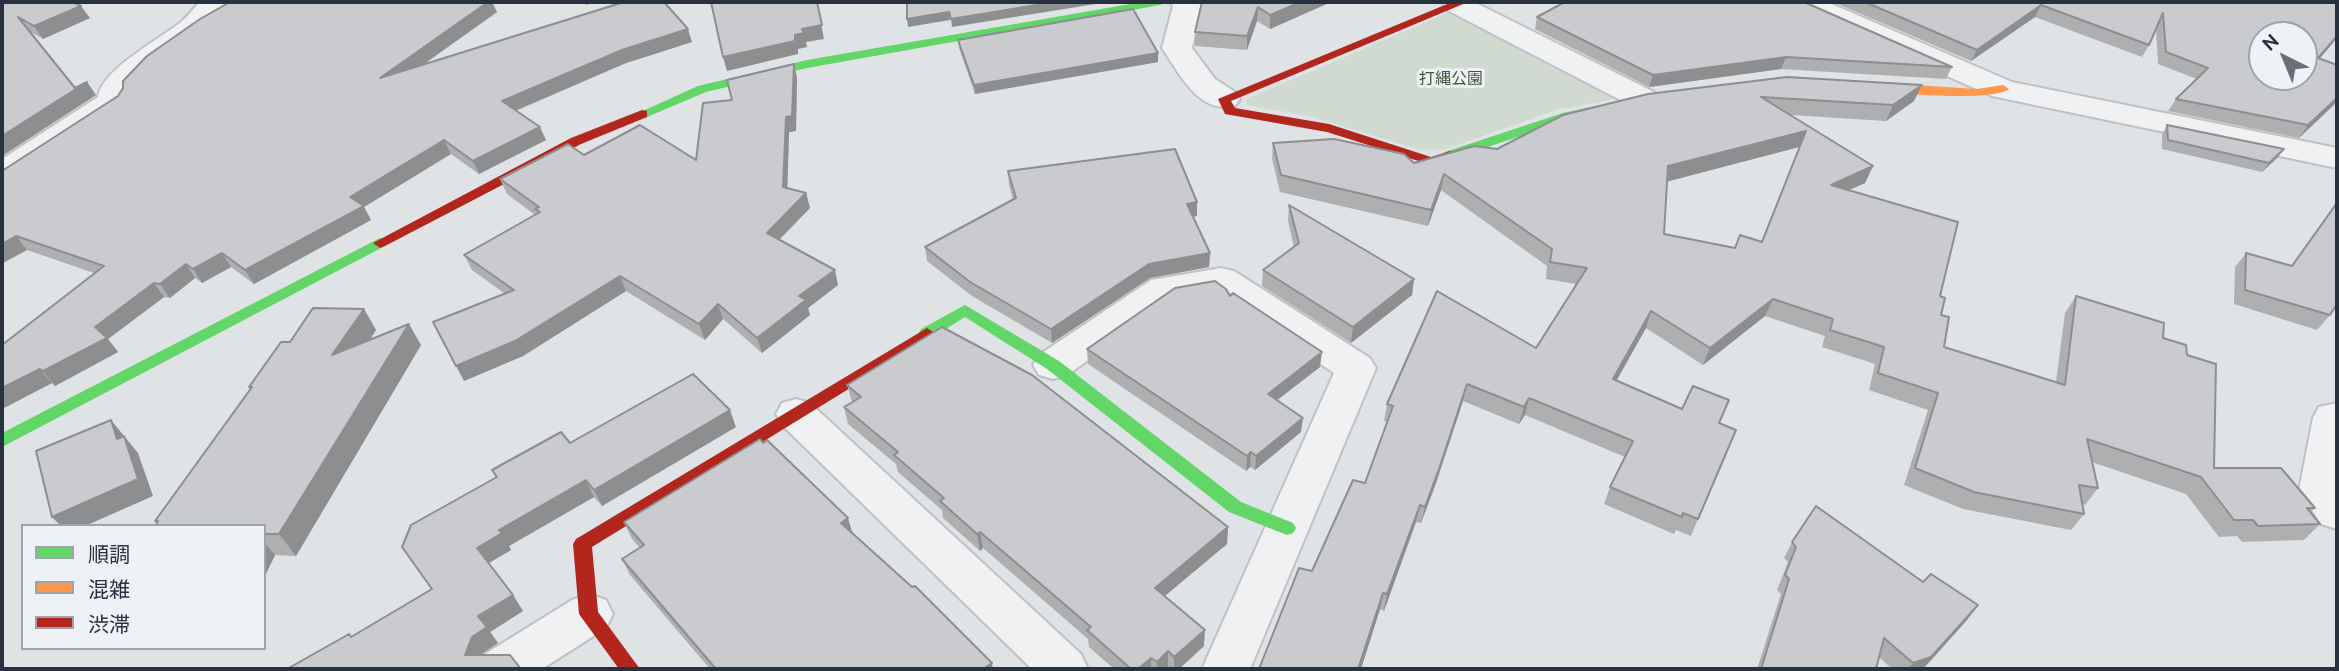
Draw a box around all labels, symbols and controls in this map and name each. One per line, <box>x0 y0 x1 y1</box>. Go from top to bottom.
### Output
north arrow <box>2248 21 2318 91</box>
text: N <box>2257 29 2283 55</box>
park label: 打縄公園 <box>1419 69 1483 89</box>
legend <box>21 524 266 650</box>
text: 順調 <box>88 542 130 566</box>
text: 混雑 <box>88 577 130 601</box>
text: 渋滞 <box>88 612 130 636</box>

